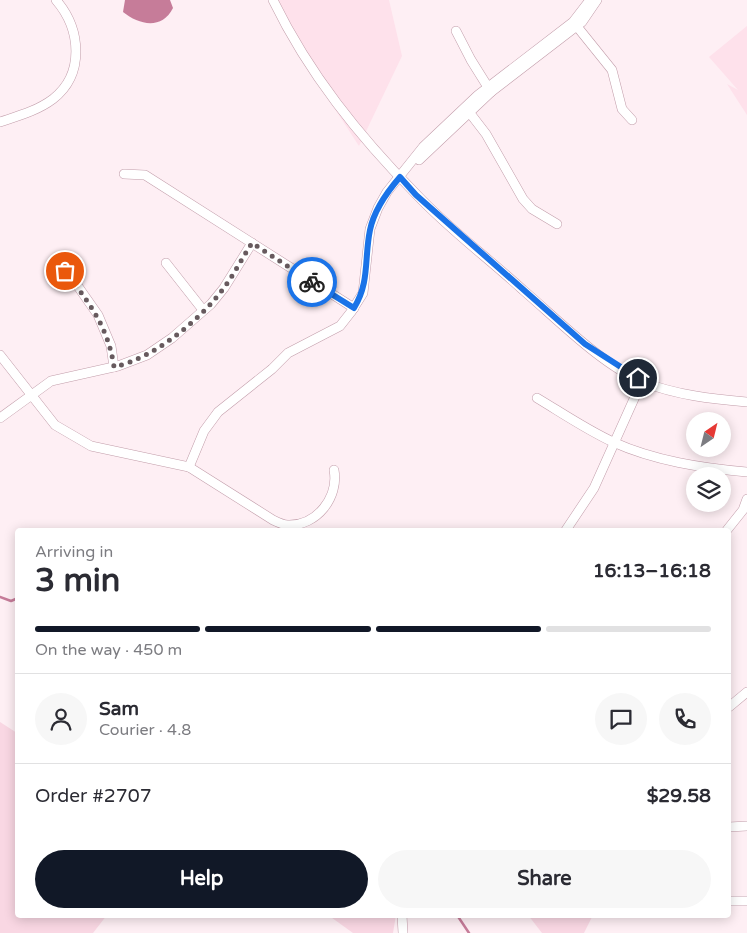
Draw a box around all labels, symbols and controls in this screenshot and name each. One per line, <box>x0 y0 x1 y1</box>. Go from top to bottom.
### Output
pin <box>44 250 86 292</box>
icon: bag <box>51 257 79 285</box>
courier <box>287 257 337 307</box>
icon: bike <box>298 268 326 296</box>
pin <box>617 357 659 399</box>
icon: home <box>624 364 652 392</box>
north arrow <box>686 412 731 458</box>
map controls <box>686 412 731 512</box>
button: layers <box>686 467 731 512</box>
text: Arriving in <box>35 542 113 562</box>
text: 16:13–16:18 <box>593 560 711 582</box>
text: 3 min <box>35 562 120 600</box>
text: On the way · 450 m <box>35 640 182 660</box>
button: person <box>35 693 87 745</box>
button: chat <box>595 693 647 745</box>
button: phone <box>659 693 711 745</box>
text: Sam <box>99 698 139 720</box>
text: Courier · 4.8 <box>99 720 191 740</box>
text: Order #2707 <box>35 785 152 807</box>
text: $29.58 <box>647 785 711 807</box>
button: Help <box>35 850 368 908</box>
button: Share <box>378 850 711 908</box>

